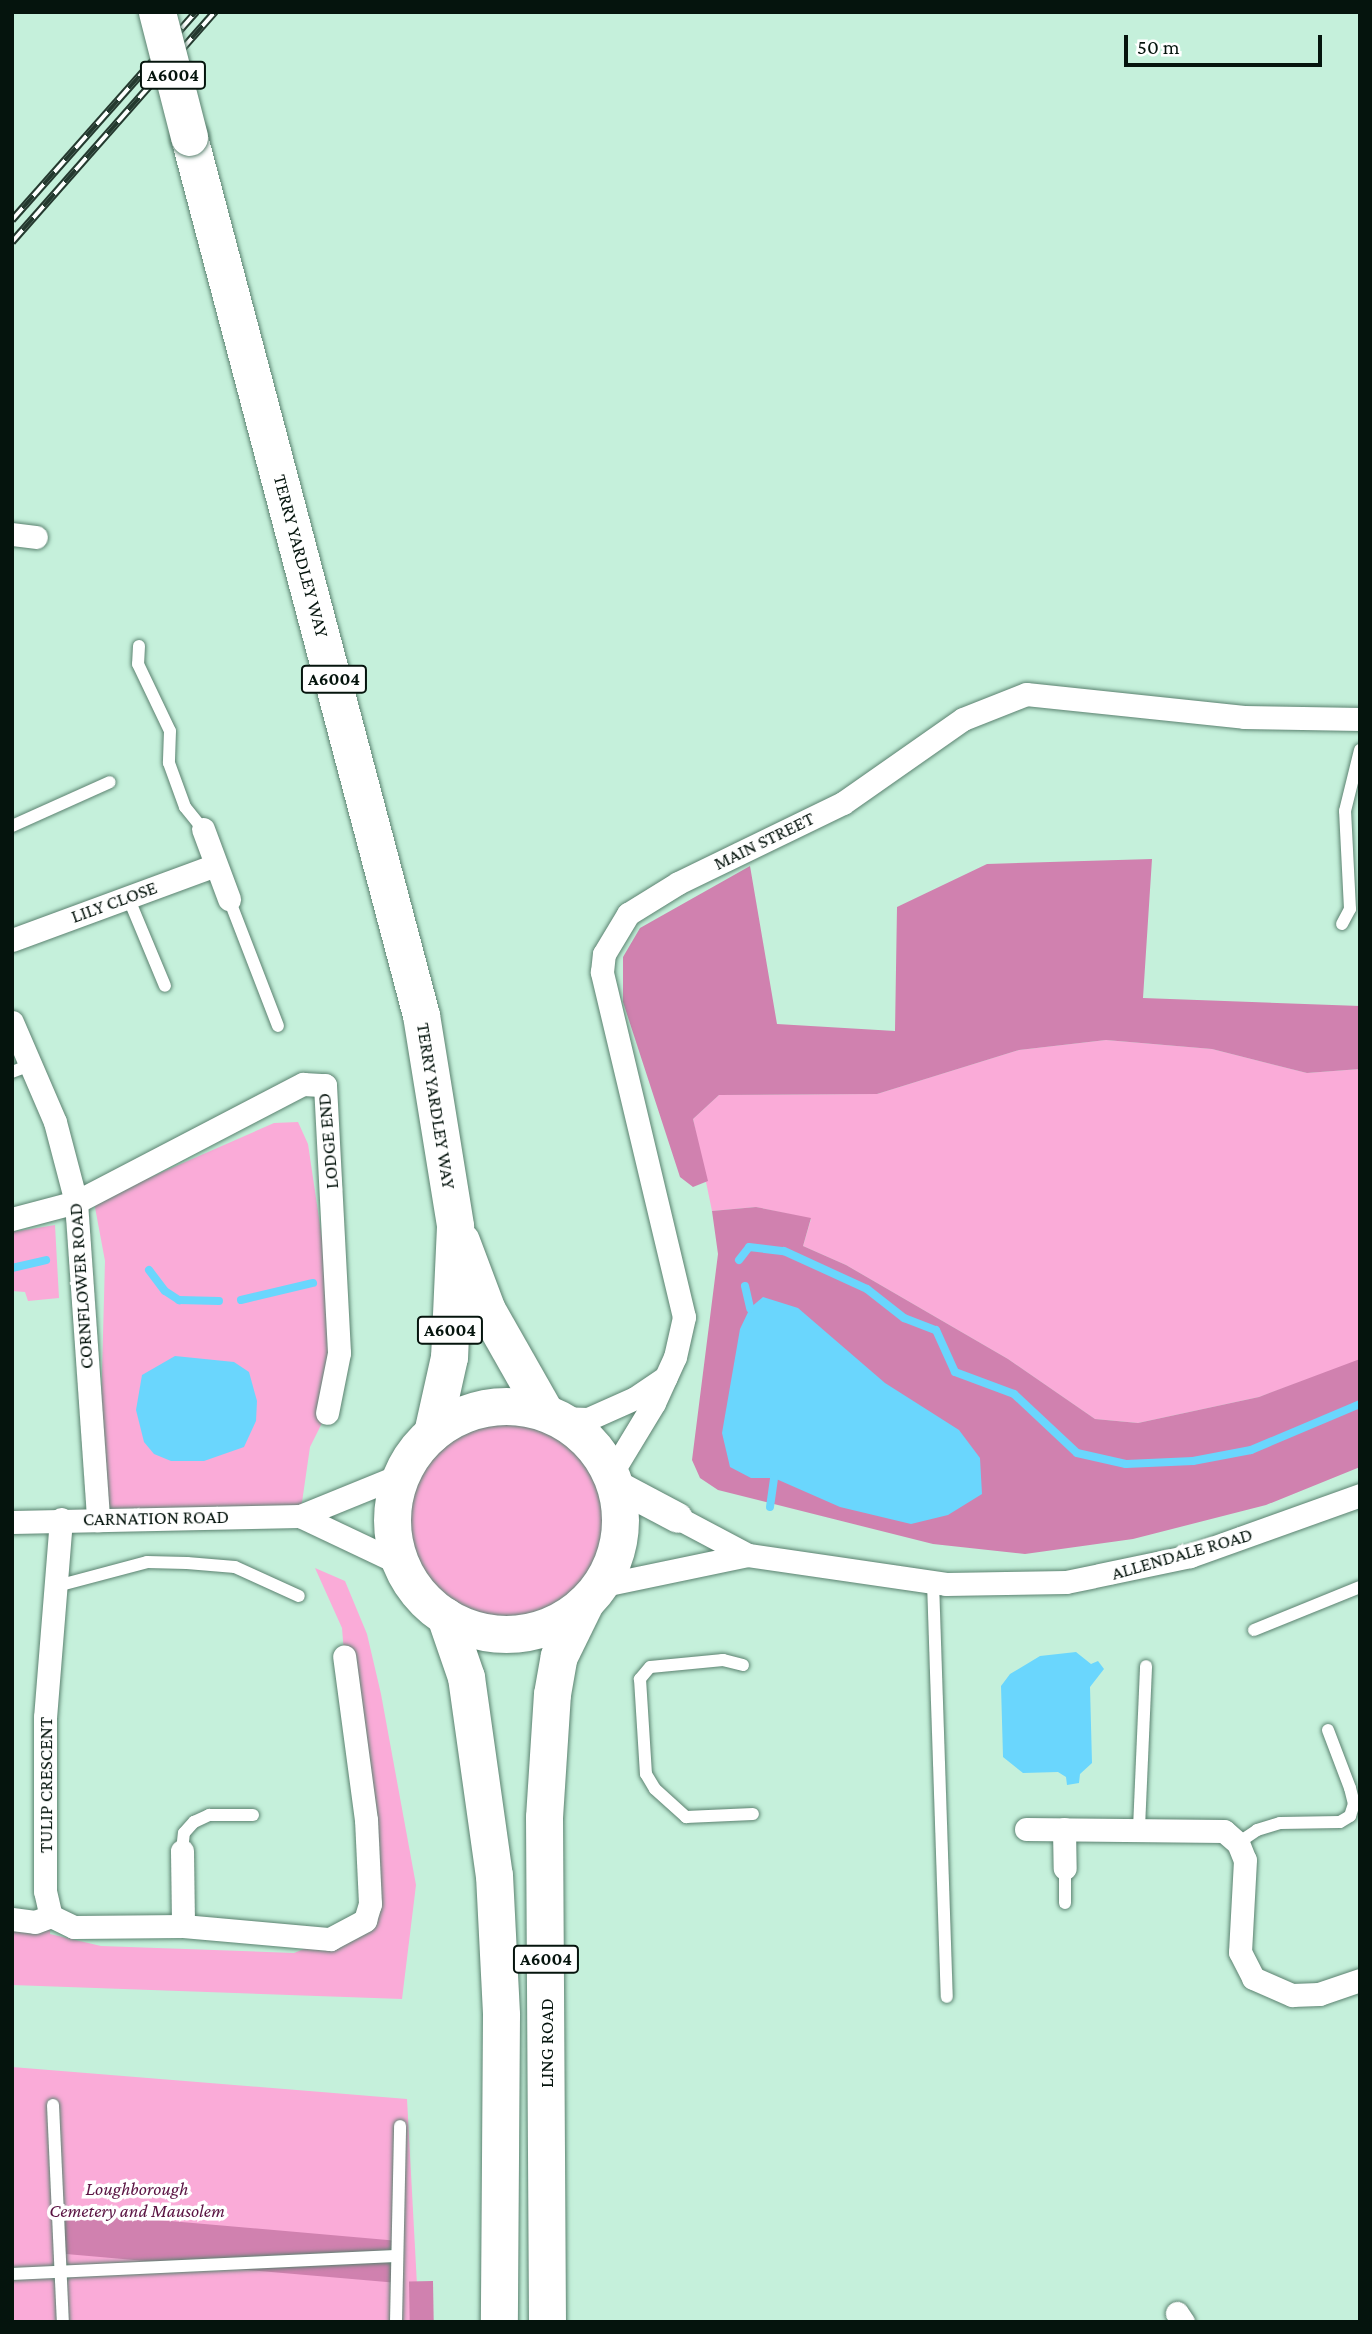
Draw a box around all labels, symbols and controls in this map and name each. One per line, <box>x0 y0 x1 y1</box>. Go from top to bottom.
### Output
scale bar <box>1127 21 1325 65</box>
text: 50 m <box>1137 35 1180 59</box>
road number: A6004 <box>140 60 206 90</box>
street label: TERRY YARDLEY WAY <box>268 472 334 640</box>
road number: A6004 <box>301 664 367 694</box>
street label: MAIN STREET <box>710 807 818 875</box>
street label: LILY CLOSE <box>68 876 160 928</box>
street label: TERRY YARDLEY WAY <box>412 1021 460 1191</box>
street label: LODGE END <box>312 1092 344 1190</box>
street label: CORNFLOWER ROAD <box>64 1202 98 1370</box>
road number: A6004 <box>417 1316 483 1344</box>
street label: CARNATION ROAD <box>83 1505 229 1531</box>
street label: ALLENDALE ROAD <box>1109 1523 1255 1585</box>
street label: TULIP CRESCENT <box>35 1717 57 1853</box>
road number: A6004 <box>513 1944 579 1973</box>
street label: LING ROAD <box>536 1998 558 2088</box>
park label: Loughborough Cemetery and Mausolem <box>49 2178 225 2222</box>

